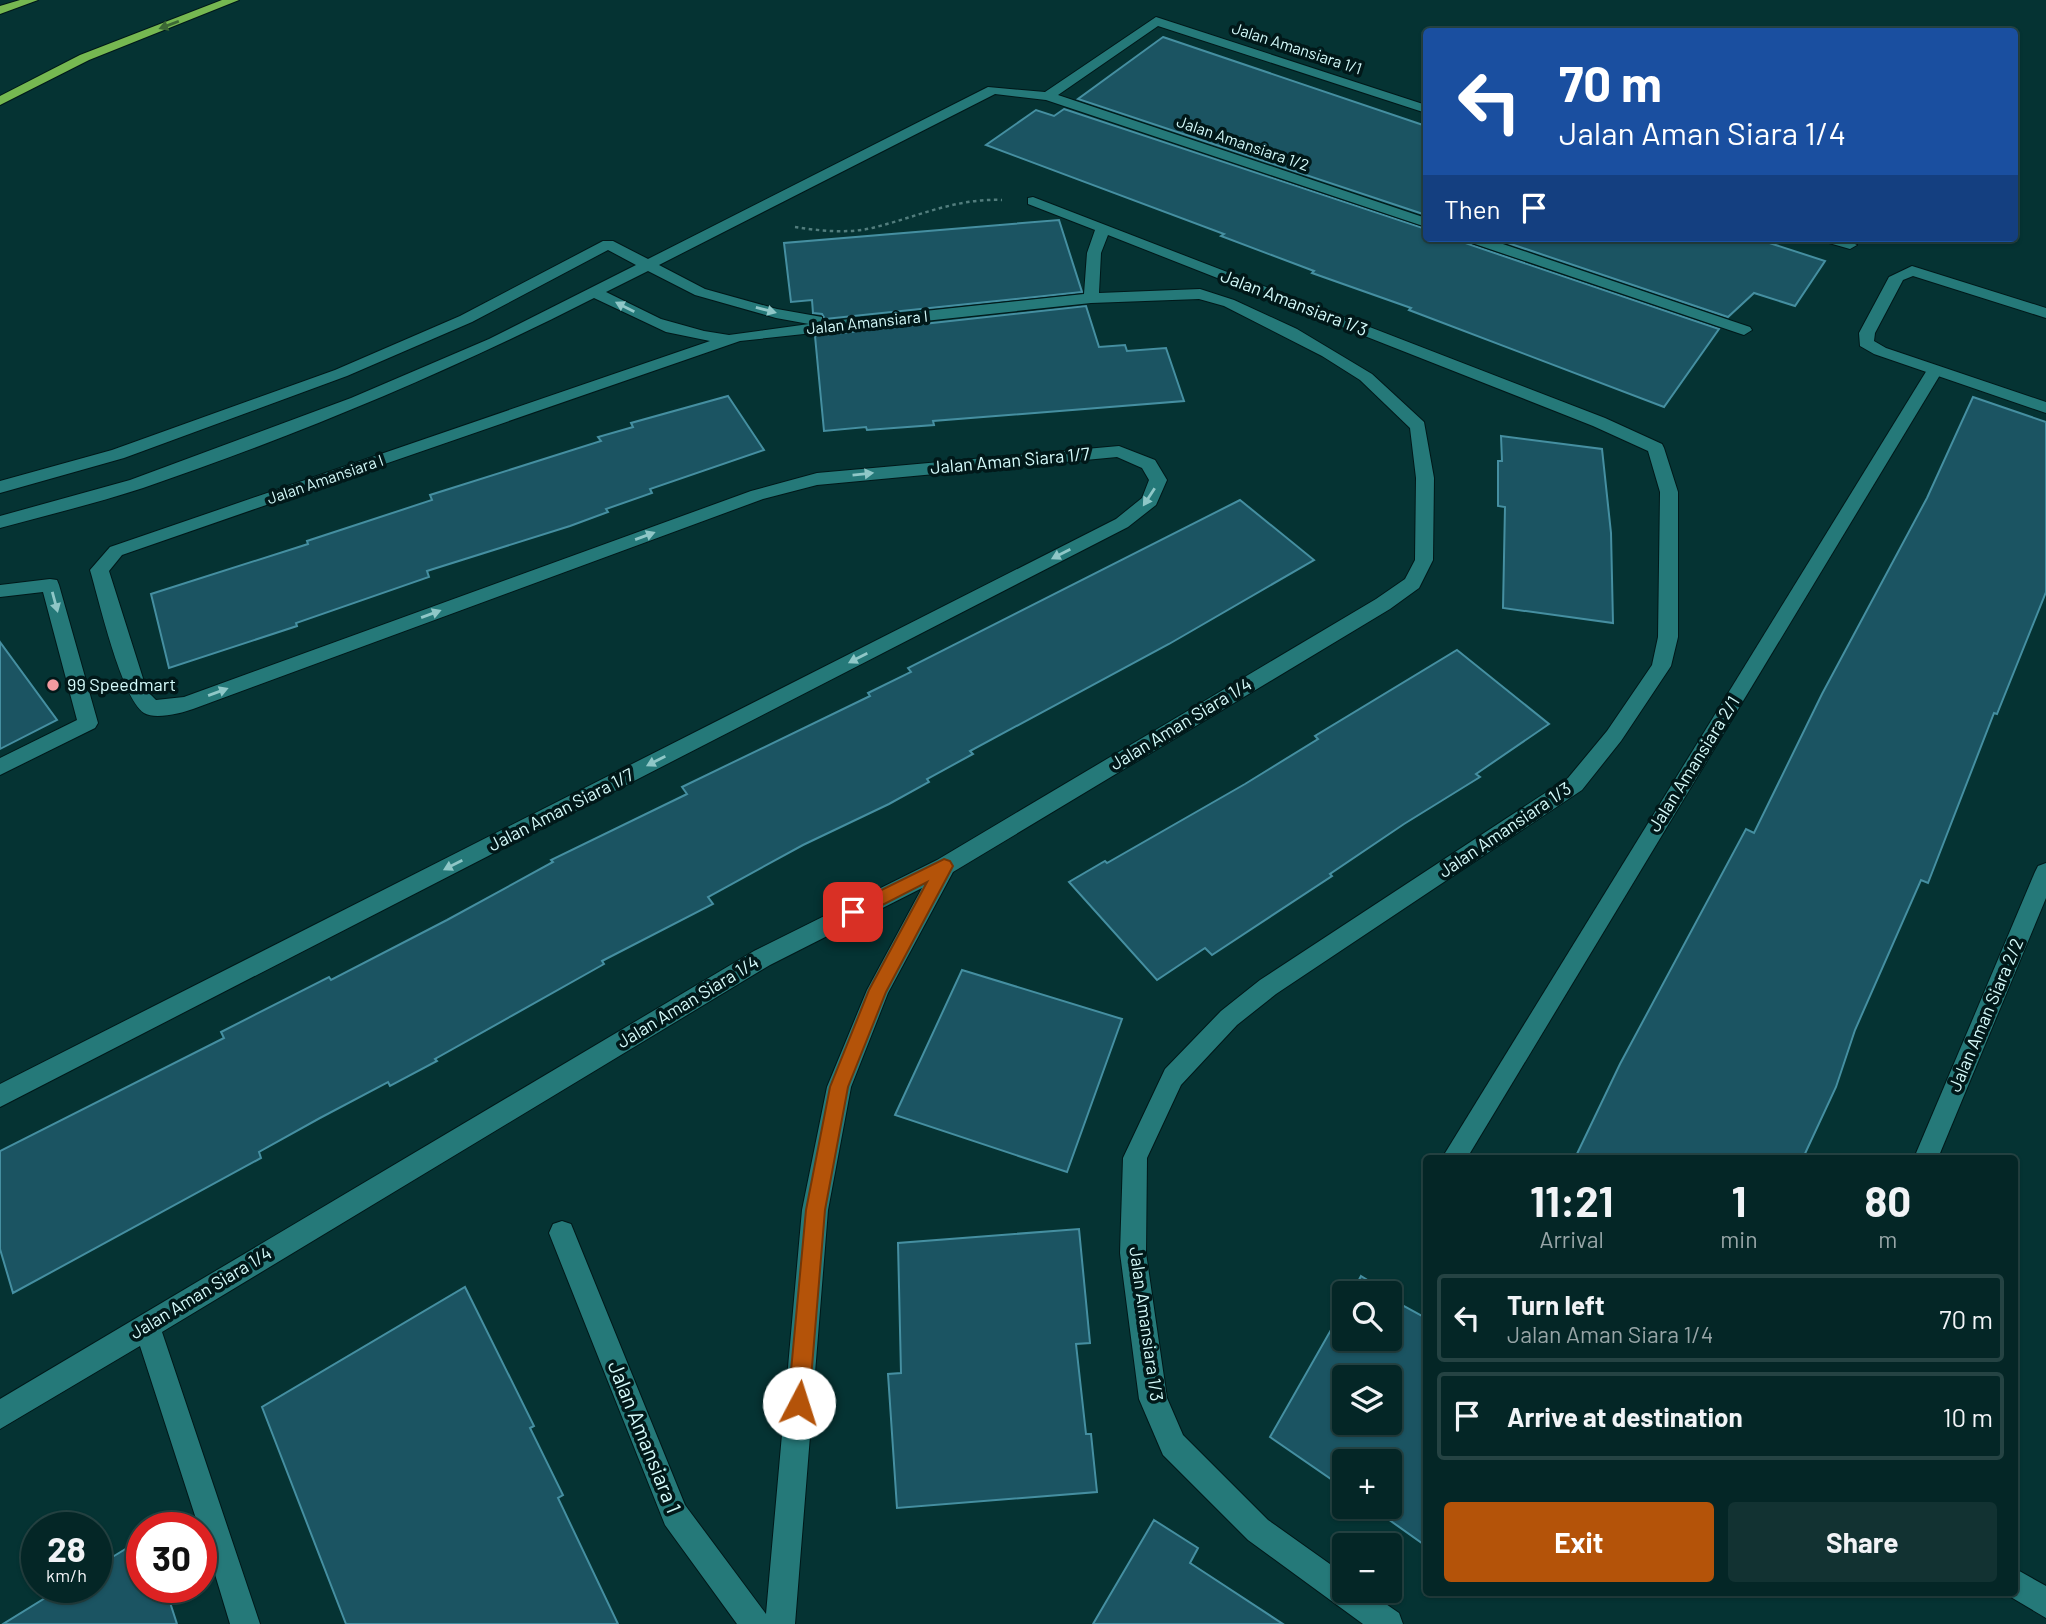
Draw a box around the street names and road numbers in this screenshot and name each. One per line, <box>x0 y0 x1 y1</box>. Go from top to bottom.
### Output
street label: Jalan Amansiara 1/1 <box>1230 18 1365 78</box>
street label: Jalan Amansiara 1/2 <box>1175 111 1312 174</box>
street label: Jalan Amansiara 1/3 <box>1218 264 1371 340</box>
street label: Jalan Amansiara I <box>805 306 929 337</box>
street label: Jalan Aman Siara 1/7 <box>929 442 1091 478</box>
street label: Jalan Amansiara I <box>264 450 386 507</box>
street label: Jalan Aman Siara 1/4 <box>1106 672 1255 774</box>
street label: Jalan Amansiara 2/1 <box>1643 692 1744 835</box>
street label: Jalan Aman Siara 1/7 <box>484 763 637 855</box>
street label: Jalan Amansiara 1/3 <box>1434 777 1575 882</box>
street label: Jalan Aman Siara 2/2 <box>1943 935 2027 1095</box>
street label: Jalan Aman Siara 1/4 <box>613 950 762 1052</box>
street label: Jalan Aman Siara 1/4 <box>126 1241 275 1343</box>
street label: Jalan Amansiara 1/3 <box>1125 1245 1169 1402</box>
street label: Jalan Amansiara 1 <box>603 1357 687 1516</box>

